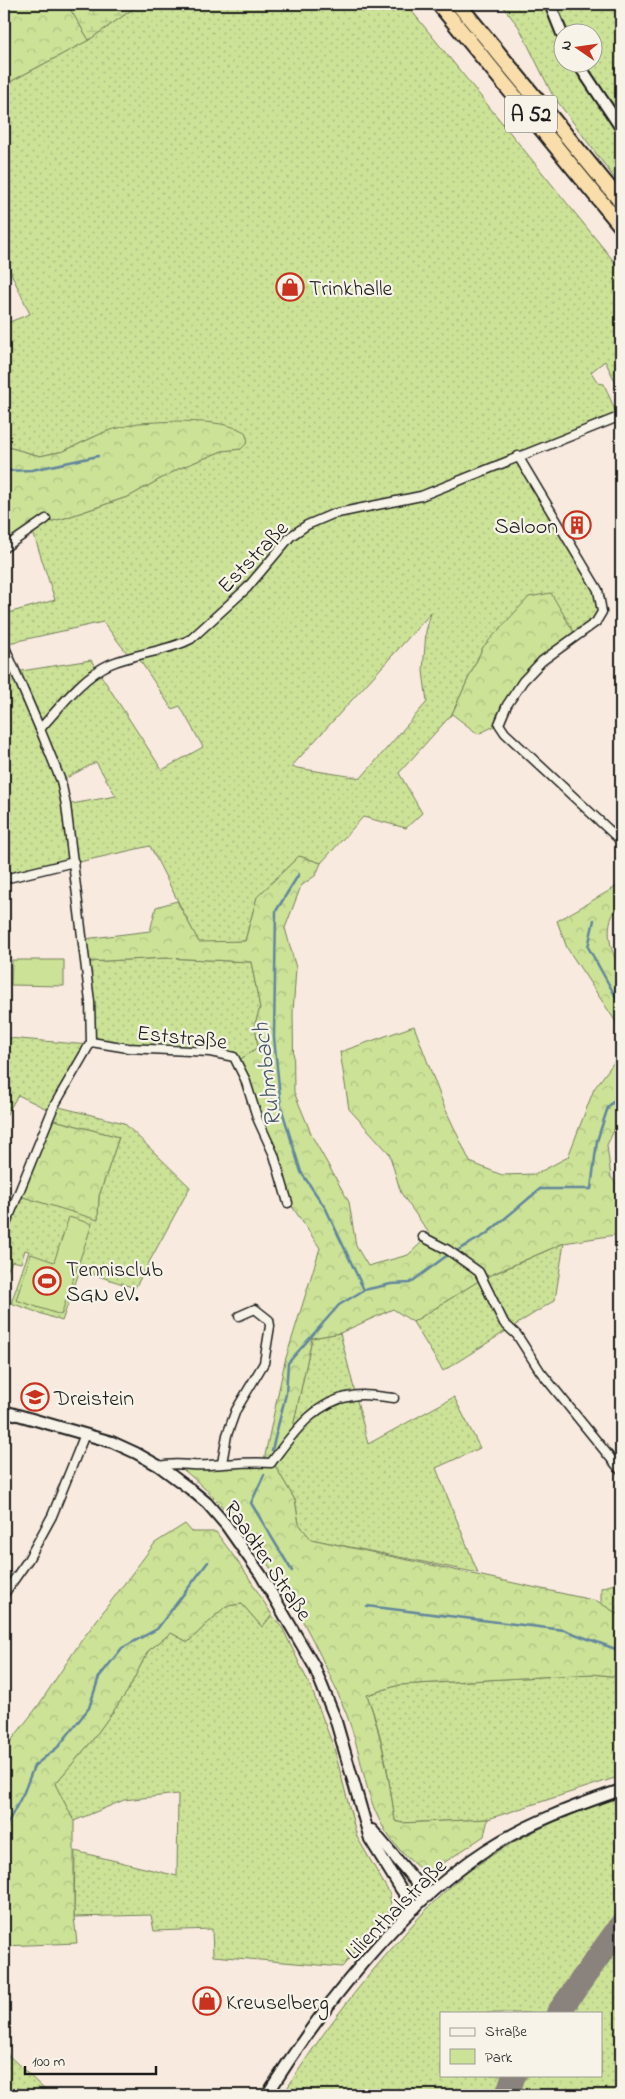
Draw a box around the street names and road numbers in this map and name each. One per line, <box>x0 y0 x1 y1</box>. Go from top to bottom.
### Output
road number: A 52 <box>505 96 557 132</box>
street label: Eststraße <box>211 514 297 602</box>
street label: Eststraße <box>135 1018 229 1060</box>
street label: Raadter Straße <box>214 1495 319 1629</box>
street label: Lilienthalstraße <box>339 1852 455 1968</box>

